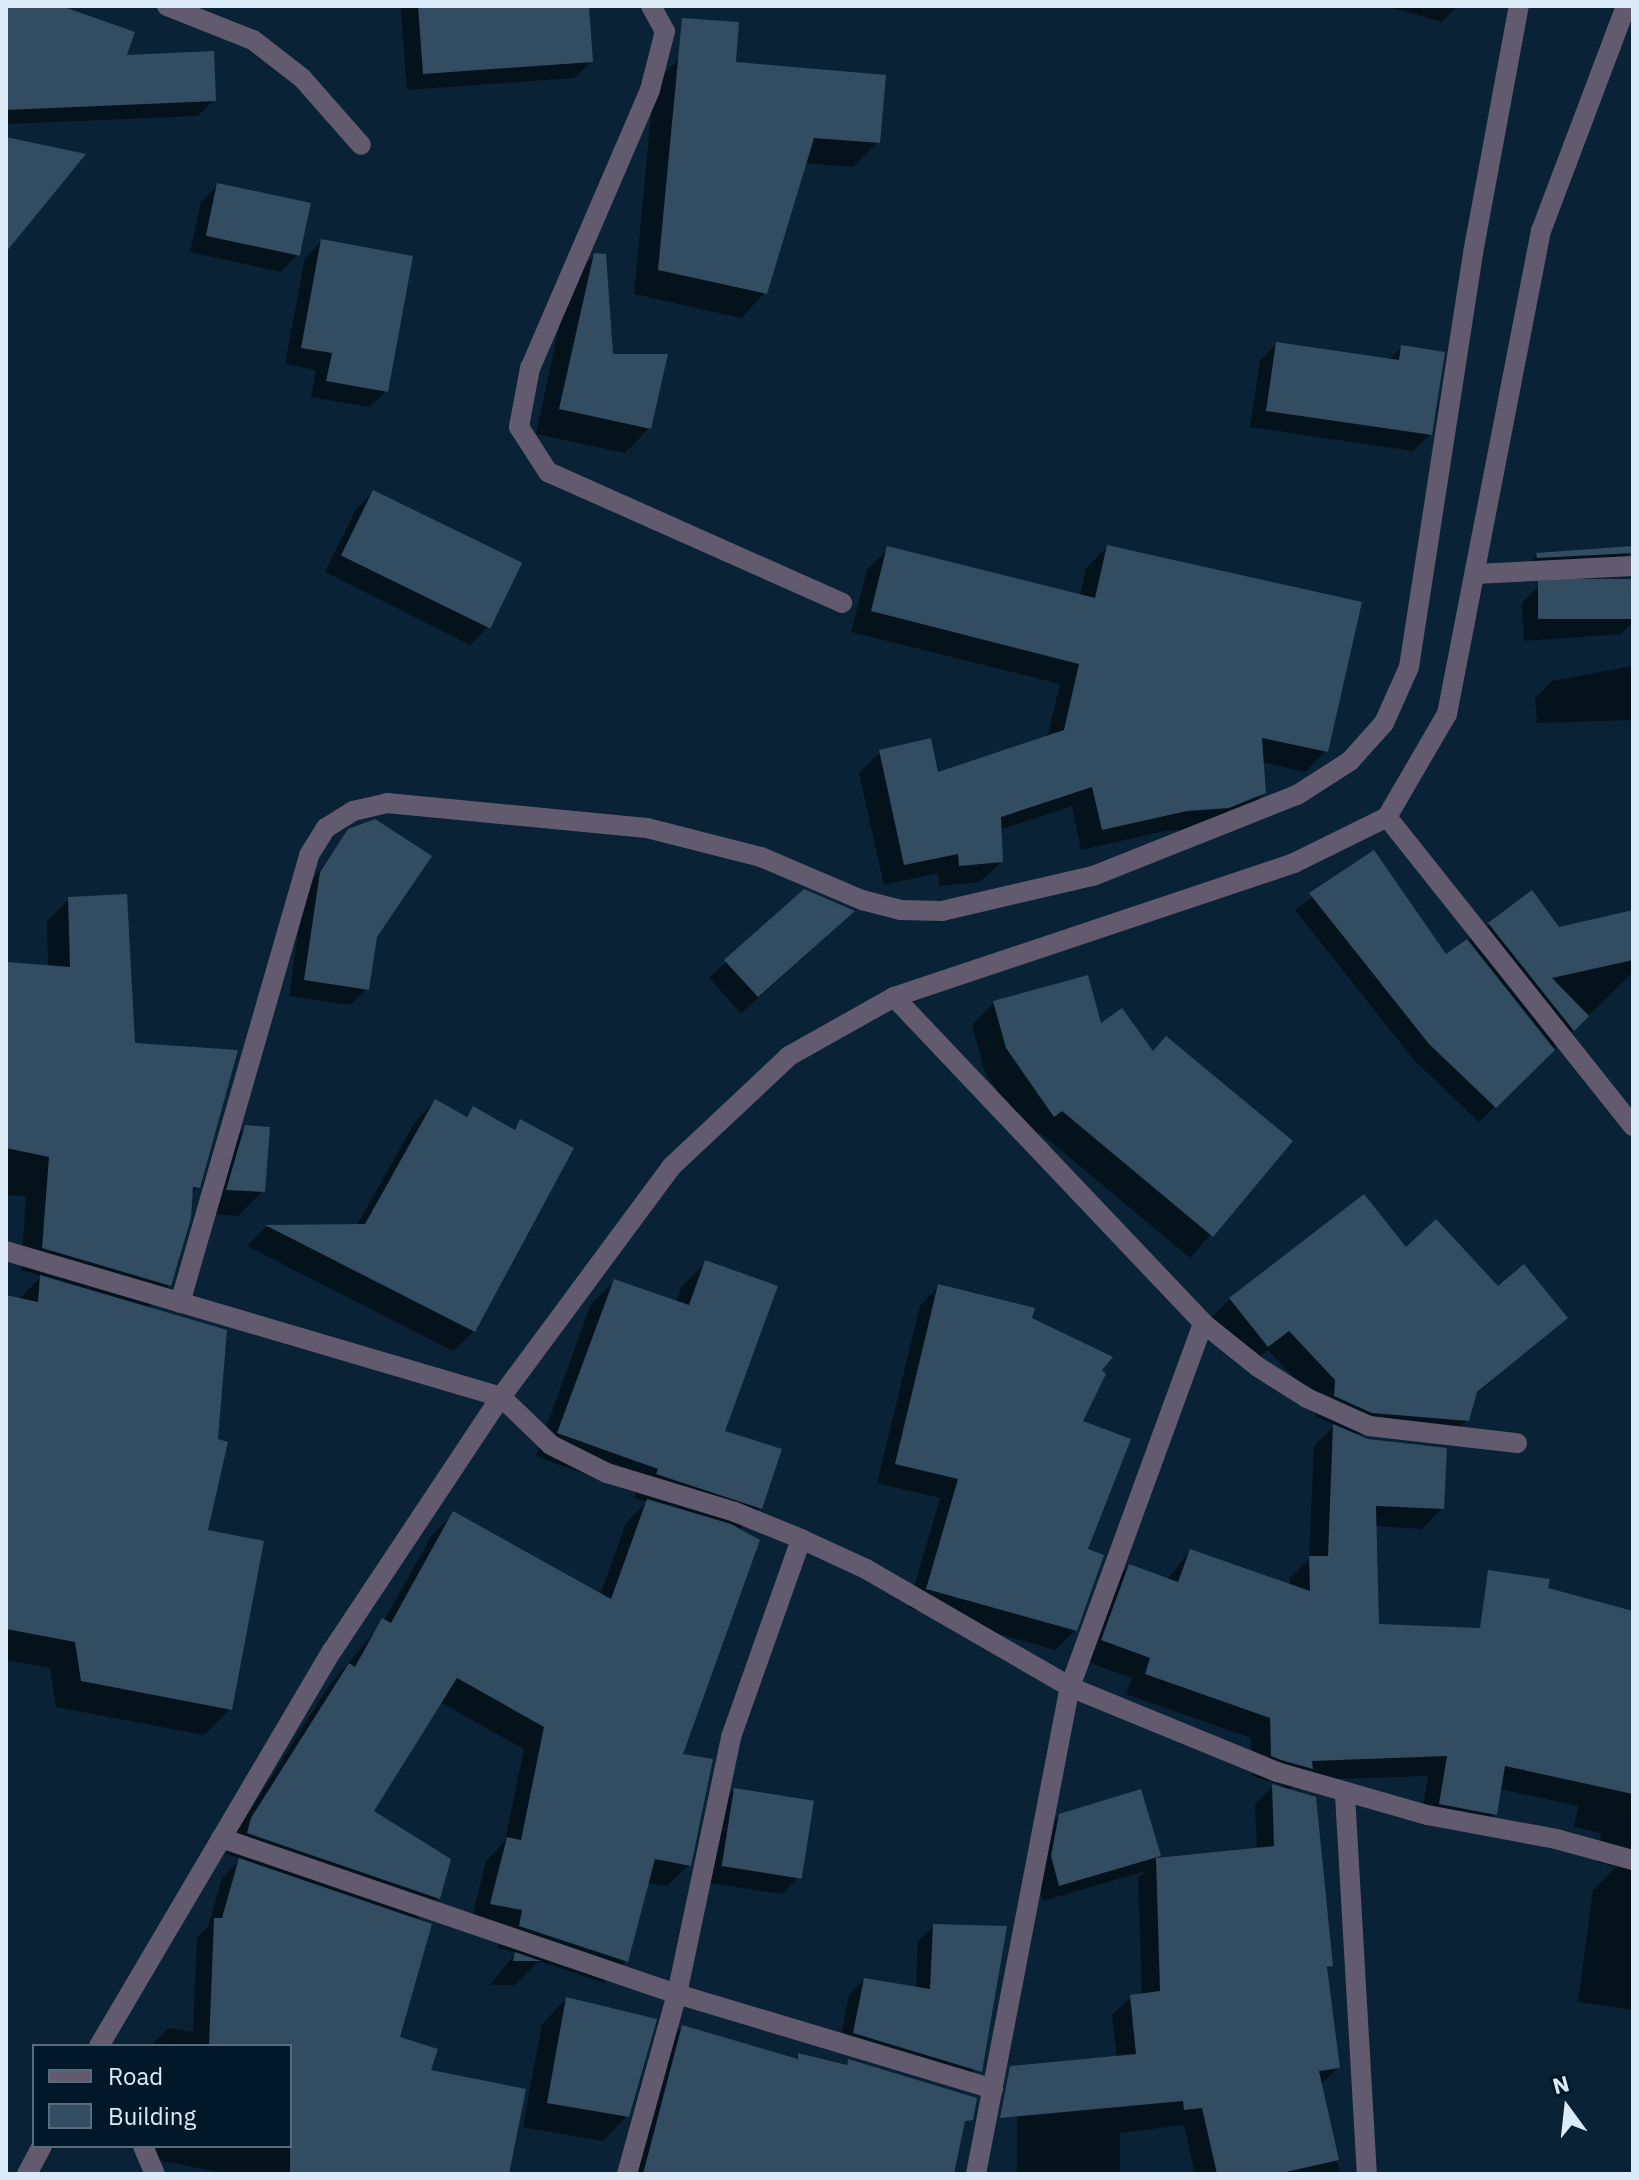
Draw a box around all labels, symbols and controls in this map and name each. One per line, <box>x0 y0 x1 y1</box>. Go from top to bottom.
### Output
legend <box>32 2044 292 2148</box>
text: Road <box>108 2060 163 2092</box>
north arrow <box>1527 2068 1607 2148</box>
text: N <box>1549 2068 1572 2100</box>
text: Building <box>108 2100 196 2132</box>

